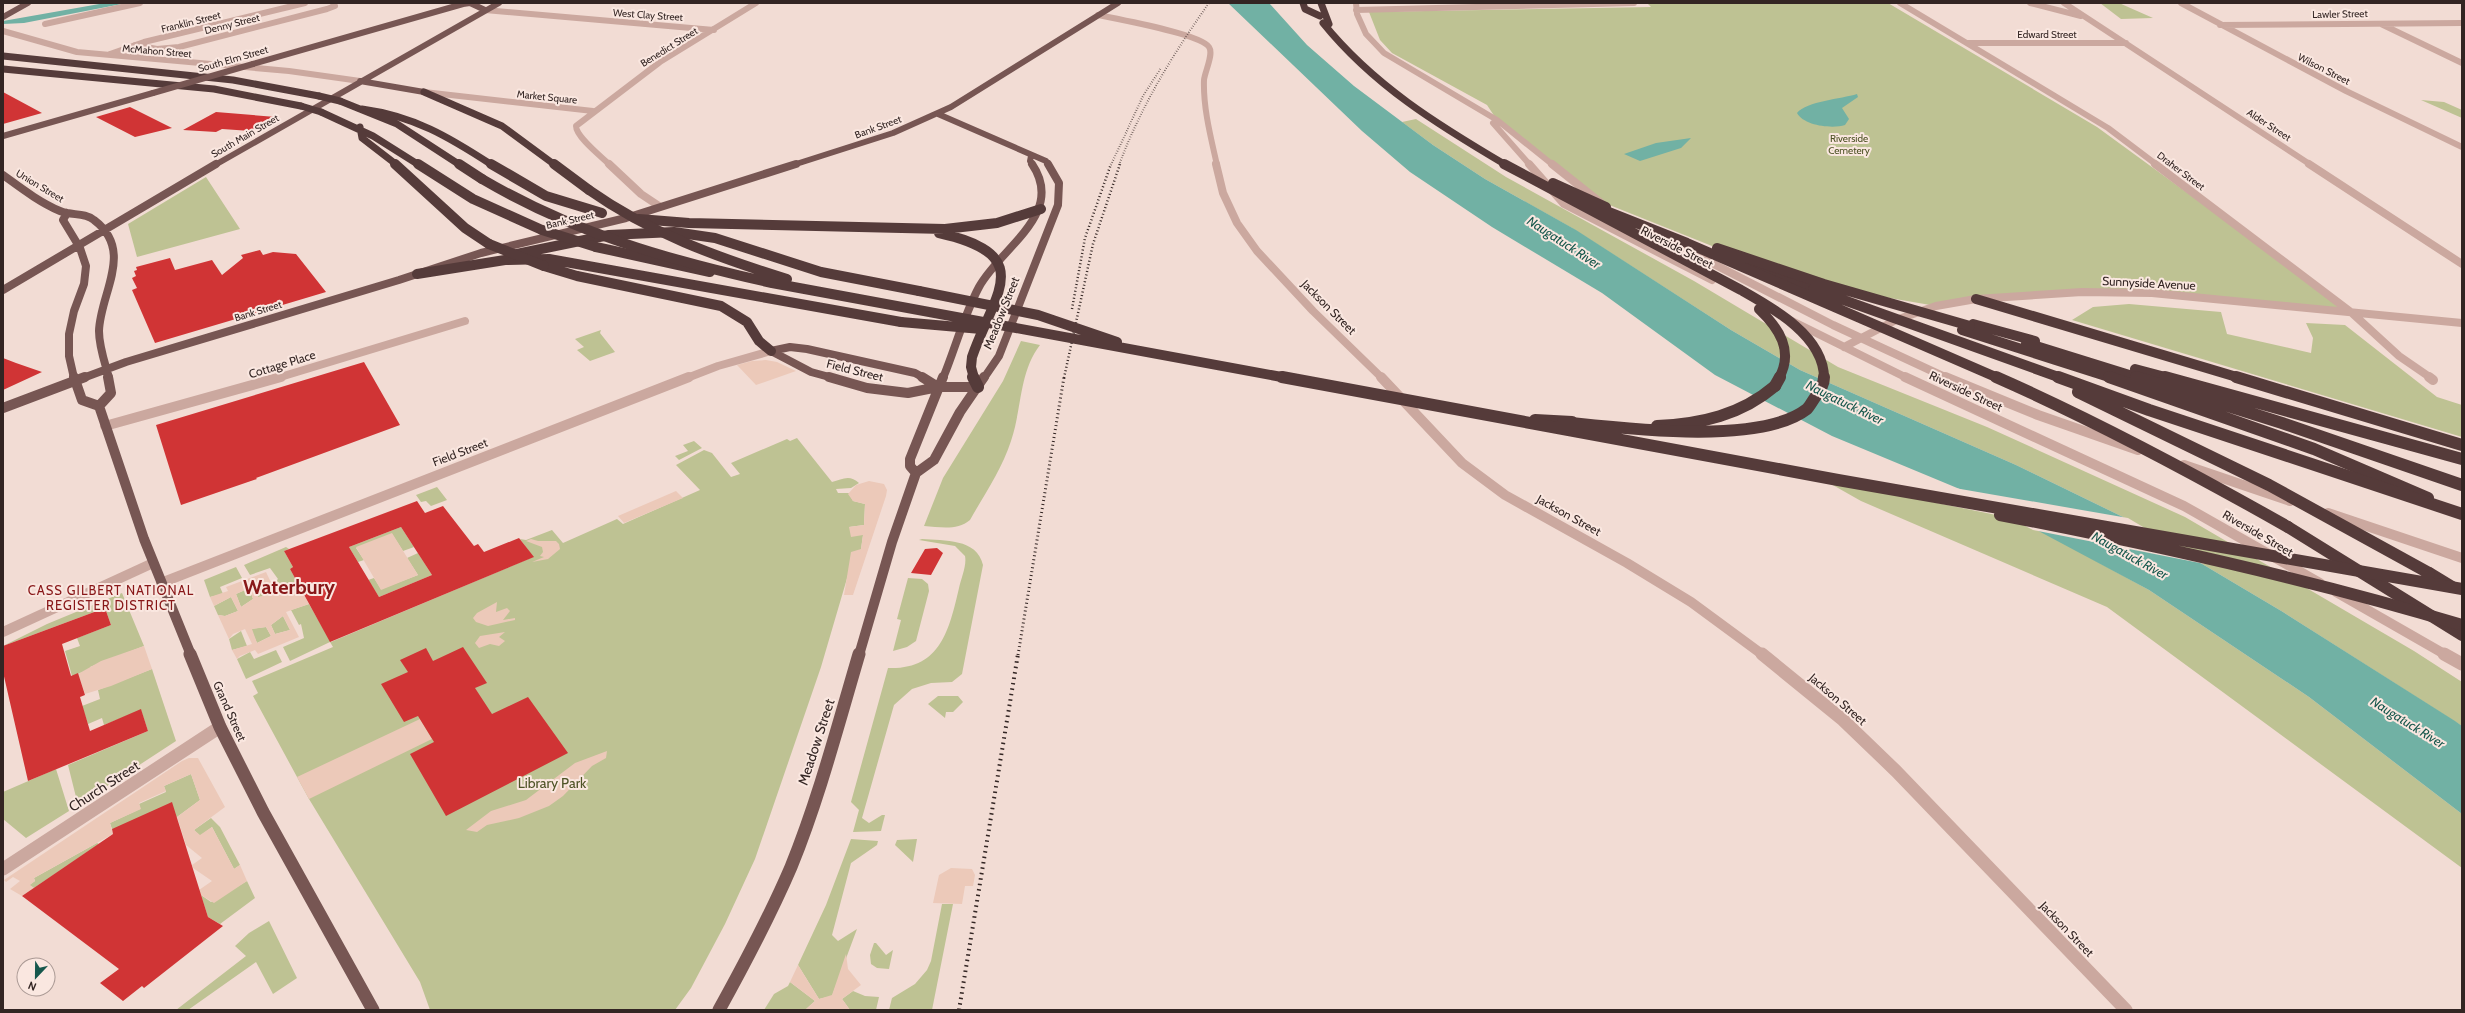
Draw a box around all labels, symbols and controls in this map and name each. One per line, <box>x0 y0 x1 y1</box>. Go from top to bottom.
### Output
street label: West Clay Street <box>613 6 684 24</box>
street label: Lawler Street <box>2312 7 2368 21</box>
street label: Franklin Street <box>160 8 223 36</box>
street label: Denny Street <box>203 11 262 37</box>
street label: Benedict Street <box>638 24 701 70</box>
street label: Edward Street <box>2017 28 2077 41</box>
street label: McMahon Street <box>122 41 193 61</box>
street label: South Elm Street <box>196 43 270 75</box>
street label: Wilson Street <box>2296 50 2353 88</box>
street label: Market Square <box>516 87 578 107</box>
street label: Alder Street <box>2244 106 2294 144</box>
street label: South Main Street <box>209 111 282 161</box>
street label: Bank Street <box>853 112 904 141</box>
park label: Riverside Cemetery <box>1828 132 1870 157</box>
street label: Draher Street <box>2154 149 2208 194</box>
street label: Union Street <box>14 167 67 206</box>
street label: Bank Street <box>545 208 596 232</box>
water label: Naugatuck River <box>1524 212 1605 272</box>
street label: Riverside Street <box>1638 222 1716 272</box>
street label: Sunnyside Avenue <box>2102 273 2196 293</box>
street label: Meadow Street <box>980 275 1022 351</box>
street label: Jackson Street <box>1298 276 1360 338</box>
street label: Bank Street <box>233 297 284 324</box>
street label: Cottage Place <box>247 347 317 381</box>
street label: Field Street <box>825 356 885 384</box>
street label: Riverside Street <box>1927 367 2005 415</box>
water label: Naugatuck River <box>1804 376 1887 428</box>
street label: Field Street <box>430 435 490 469</box>
street label: Jackson Street <box>1533 491 1604 539</box>
street label: Riverside Street <box>2220 507 2296 559</box>
water label: Naugatuck River <box>2089 528 2172 583</box>
district label: Waterbury <box>243 575 335 599</box>
district label: CASS GILBERT NATIONAL REGISTER DISTRICT <box>28 582 194 613</box>
street label: Jackson Street <box>1805 669 1870 728</box>
street label: Grand Street <box>210 679 250 743</box>
water label: Naugatuck River <box>2368 693 2449 752</box>
street label: Meadow Street <box>794 696 839 787</box>
street label: Church Street <box>65 756 143 816</box>
park label: Library Park <box>518 774 587 792</box>
street label: Jackson Street <box>2036 897 2097 960</box>
north arrow <box>16 957 56 997</box>
text: N <box>26 978 38 994</box>

